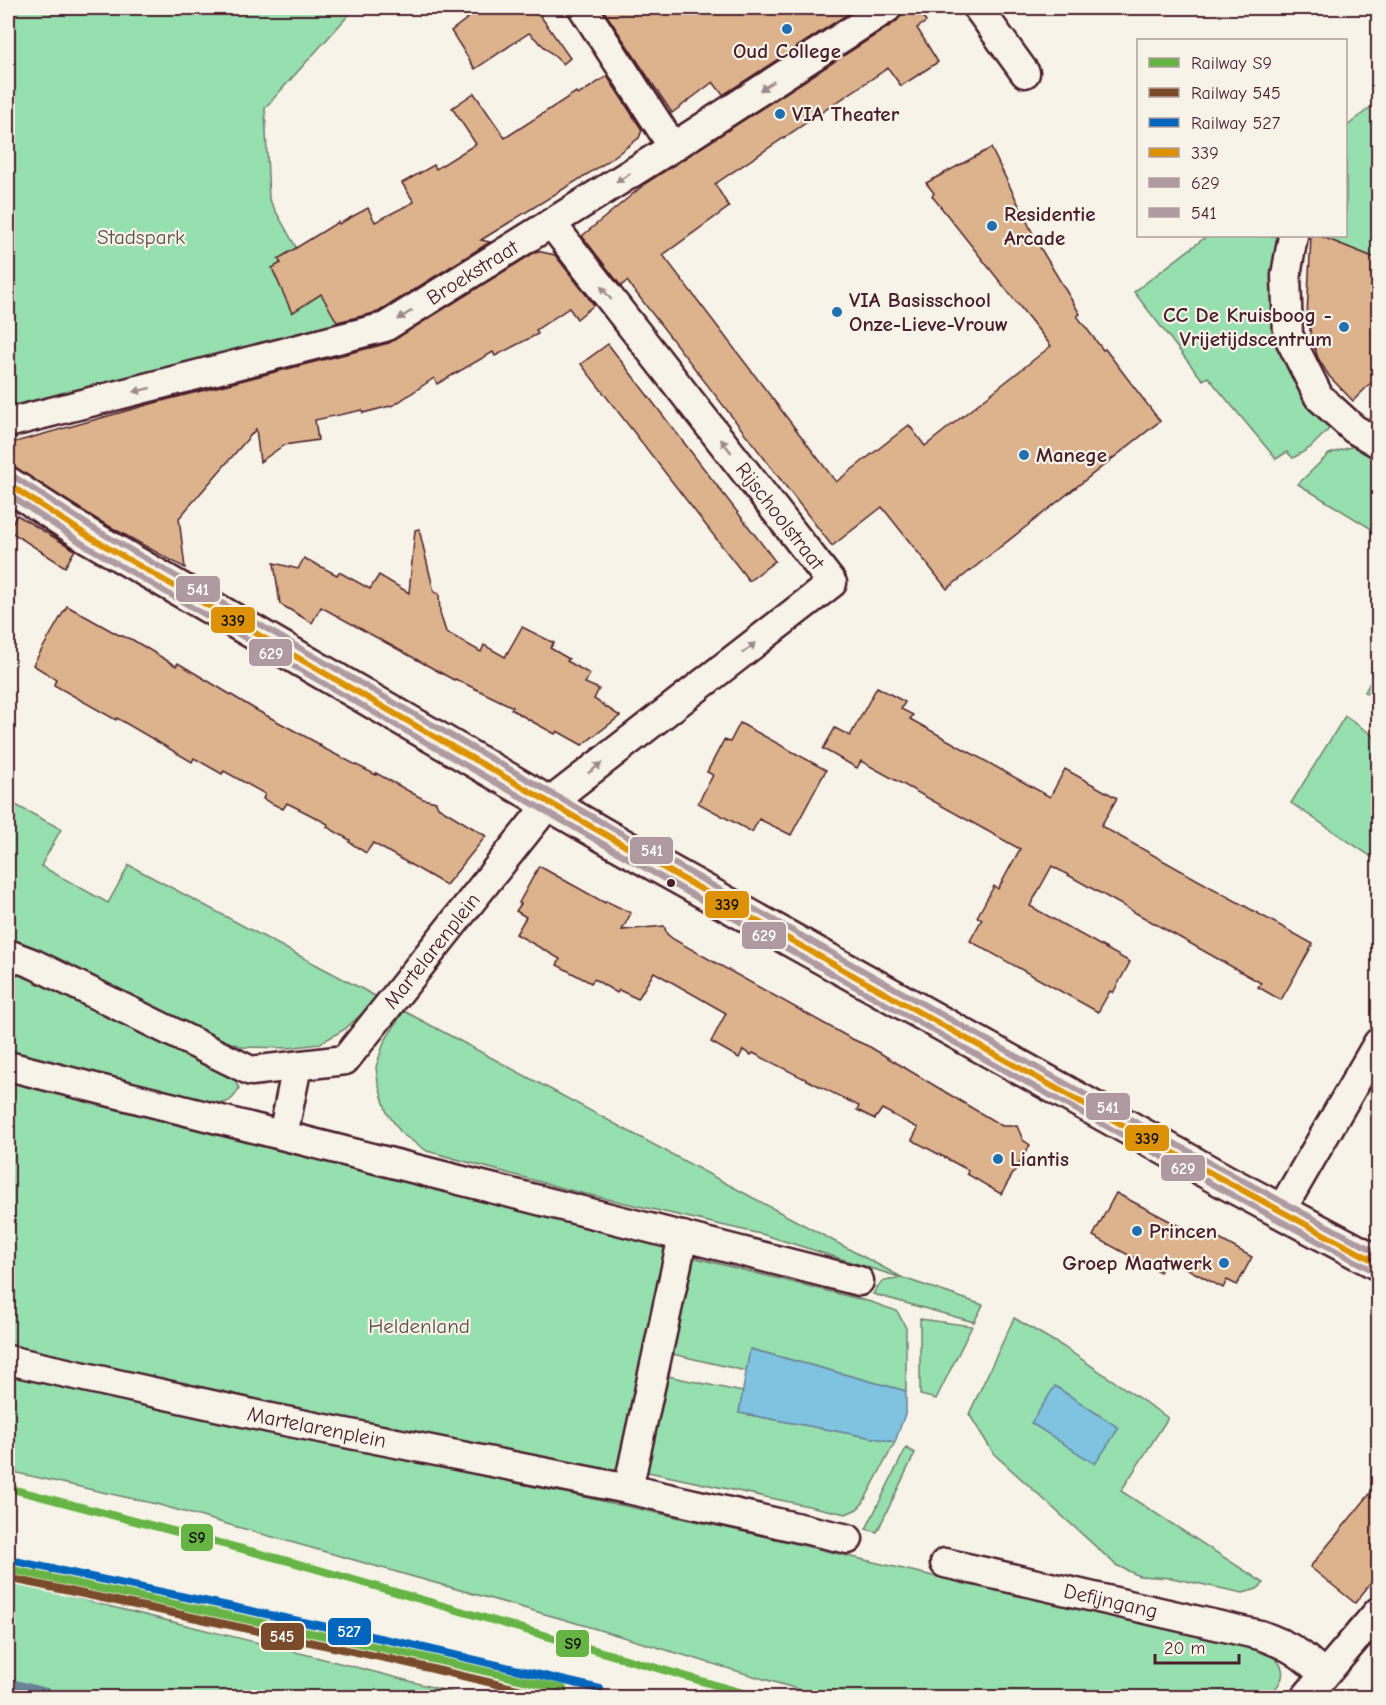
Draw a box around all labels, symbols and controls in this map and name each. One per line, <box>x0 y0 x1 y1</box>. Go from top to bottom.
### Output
marker: Oud College <box>780 22 794 36</box>
place label: Oud College <box>733 39 841 63</box>
legend <box>1137 39 1347 237</box>
text: Railway S9 <box>1191 53 1272 74</box>
one-way arrow <box>759 80 776 91</box>
text: Railway 545 <box>1191 83 1281 104</box>
place label: VIA Theater <box>792 102 900 126</box>
marker: VIA Theater <box>773 107 787 121</box>
text: Railway 527 <box>1191 113 1281 134</box>
text: 339 <box>1191 143 1219 164</box>
one-way arrow <box>615 172 631 183</box>
text: 629 <box>1191 173 1220 194</box>
place label: Residentie Arcade <box>1004 202 1096 250</box>
text: 541 <box>1191 203 1217 224</box>
marker: Residentie Arcade <box>985 219 999 233</box>
park label: Stadspark <box>97 225 185 249</box>
street label: Broekstraat <box>422 234 523 310</box>
one-way arrow <box>600 285 612 300</box>
place label: VIA Basisschool Onze-Lieve-Vrouw <box>849 288 1008 336</box>
place label: CC De Kruisboog - Vrijetijdscentrum <box>1163 303 1332 351</box>
marker: VIA Basisschool Onze-Lieve-Vrouw <box>830 305 844 319</box>
one-way arrow <box>397 309 413 320</box>
marker: CC De Kruisboog - Vrijetijdscentrum <box>1337 320 1351 334</box>
one-way arrow <box>133 385 151 395</box>
one-way arrow <box>720 439 732 454</box>
place label: Manege <box>1036 443 1107 467</box>
marker: Manege <box>1017 448 1031 462</box>
street label: Rijschoolstraat <box>731 458 830 575</box>
line badge: 541 <box>175 575 221 603</box>
text: 541 <box>187 581 209 599</box>
line badge: 339 <box>210 606 256 634</box>
text: 339 <box>221 612 245 630</box>
line badge: 629 <box>248 638 293 667</box>
one-way arrow <box>741 642 756 654</box>
text: 629 <box>259 645 283 663</box>
one-way arrow <box>587 762 602 774</box>
line badge: 541 <box>629 836 674 865</box>
text: 541 <box>641 842 663 860</box>
unlabelled marker <box>665 877 677 889</box>
street label: Martelarenplein <box>379 888 485 1013</box>
line badge: 339 <box>704 890 750 919</box>
text: 339 <box>715 896 739 914</box>
line badge: 629 <box>741 921 787 950</box>
text: 629 <box>752 927 776 945</box>
line badge: 541 <box>1085 1092 1131 1121</box>
text: 541 <box>1097 1099 1119 1117</box>
line badge: 339 <box>1124 1124 1170 1152</box>
text: 339 <box>1135 1130 1159 1148</box>
place label: Liantis <box>1010 1147 1069 1171</box>
marker: Liantis <box>991 1152 1005 1166</box>
line badge: 629 <box>1160 1154 1206 1182</box>
text: 629 <box>1171 1160 1195 1178</box>
place label: Princen <box>1149 1219 1217 1243</box>
marker: Princen <box>1130 1224 1144 1238</box>
place label: Groep Maatwerk <box>1062 1251 1213 1275</box>
marker: Groep Maatwerk <box>1217 1256 1231 1270</box>
park label: Heldenland <box>368 1314 470 1338</box>
street label: Martelarenplein <box>245 1401 388 1453</box>
line badge: S9 <box>180 1523 214 1552</box>
text: S9 <box>188 1529 206 1547</box>
street label: Defijngang <box>1061 1579 1160 1623</box>
line badge: 527 <box>327 1617 372 1646</box>
line badge: 545 <box>260 1622 305 1651</box>
text: 527 <box>337 1623 362 1641</box>
scale bar <box>1155 1627 1239 1665</box>
text: 545 <box>270 1628 294 1646</box>
line badge: S9 <box>555 1629 590 1658</box>
text: S9 <box>564 1635 582 1653</box>
text: 20 m <box>1164 1638 1205 1659</box>

